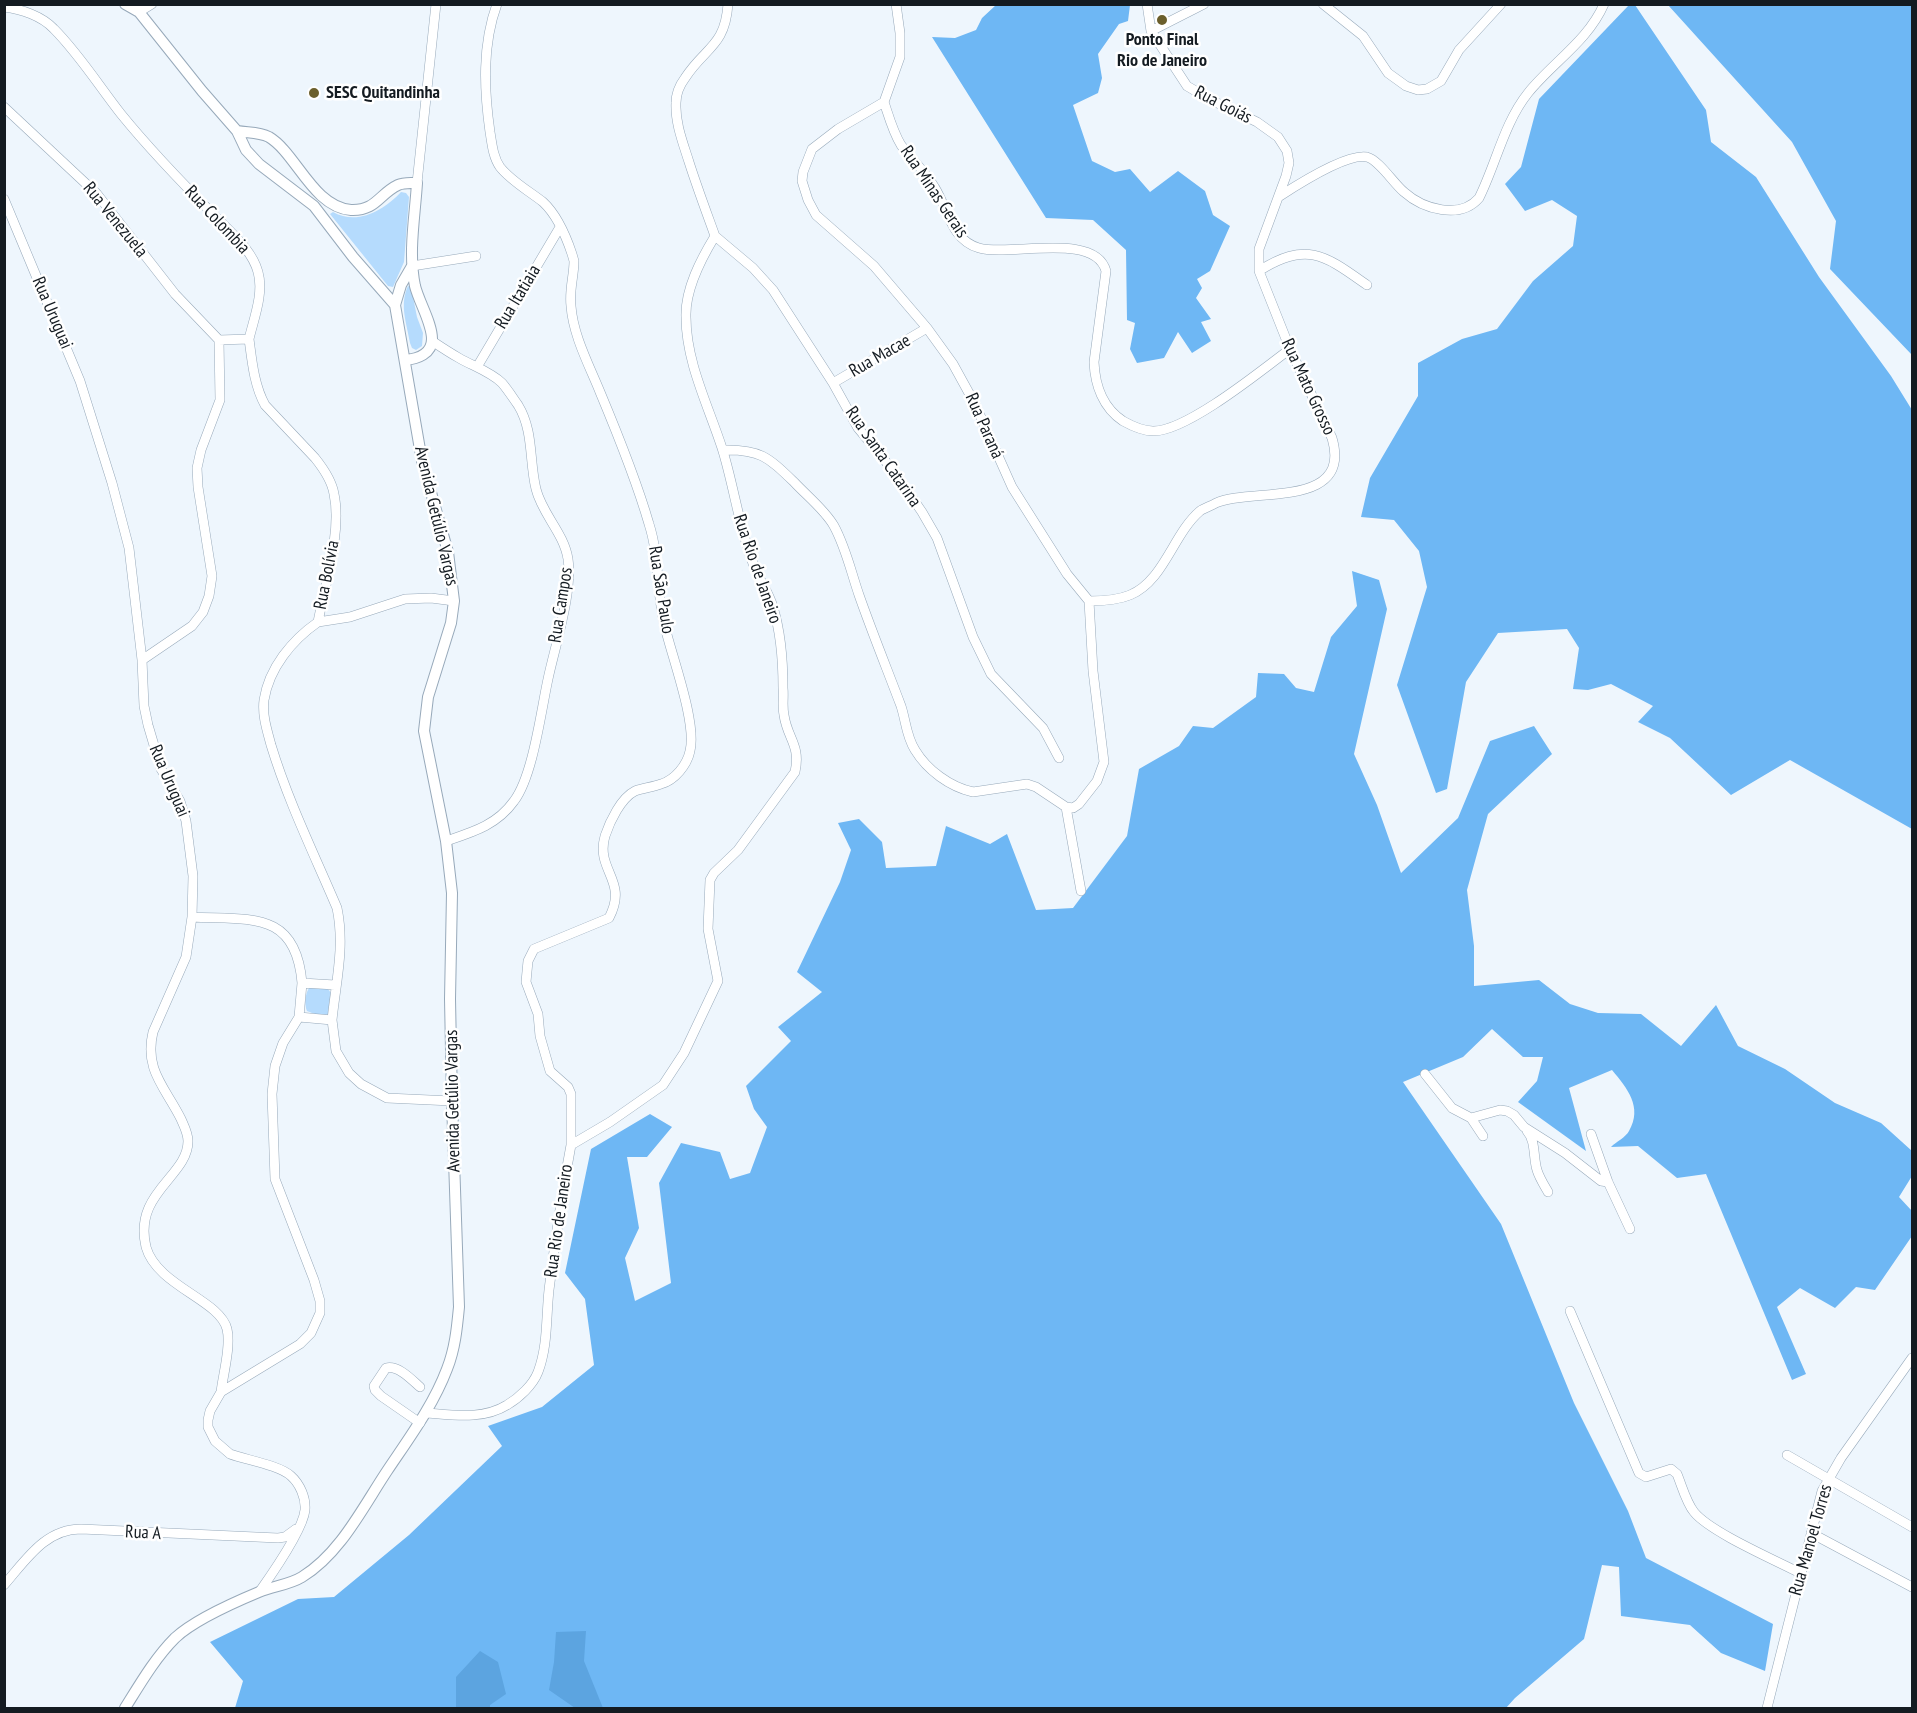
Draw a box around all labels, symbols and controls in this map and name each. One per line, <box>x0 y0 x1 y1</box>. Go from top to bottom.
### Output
marker: Ponto Final Rio de Janeiro <box>1155 13 1169 27</box>
place label: Ponto Final Rio de Janeiro <box>1117 29 1207 72</box>
street label: Rua Goiás <box>1191 81 1255 129</box>
place label: SESC Quitandinha <box>326 82 440 104</box>
marker: SESC Quitandinha <box>307 86 321 100</box>
street label: Rua Minas Gerais <box>895 142 973 242</box>
street label: Rua Venezuela <box>78 178 152 262</box>
street label: Rua Colombia <box>180 181 254 259</box>
street label: Rua Itatiaia <box>490 261 546 333</box>
street label: Rua Uruguai <box>27 274 77 352</box>
street label: Rua Macae <box>846 330 914 382</box>
street label: Rua Mato Grosso <box>1276 335 1340 439</box>
street label: Rua Paraná <box>960 390 1008 462</box>
street label: Rua Santa Catarina <box>840 403 926 511</box>
street label: Avenida Getúlio Vargas <box>409 444 463 588</box>
street label: Rua Rio de Janeiro <box>728 512 786 626</box>
street label: Rua Bolívia <box>310 539 344 611</box>
street label: Rua São Paulo <box>643 545 679 635</box>
street label: Rua Campos <box>544 566 578 644</box>
street label: Rua Uruguai <box>144 742 194 820</box>
street label: Avenida Getúlio Vargas <box>441 1030 465 1172</box>
street label: Rua Rio de Janeiro <box>540 1163 578 1279</box>
street label: Rua Manoel Torres <box>1785 1482 1837 1598</box>
street label: Rua A <box>124 1521 162 1545</box>

